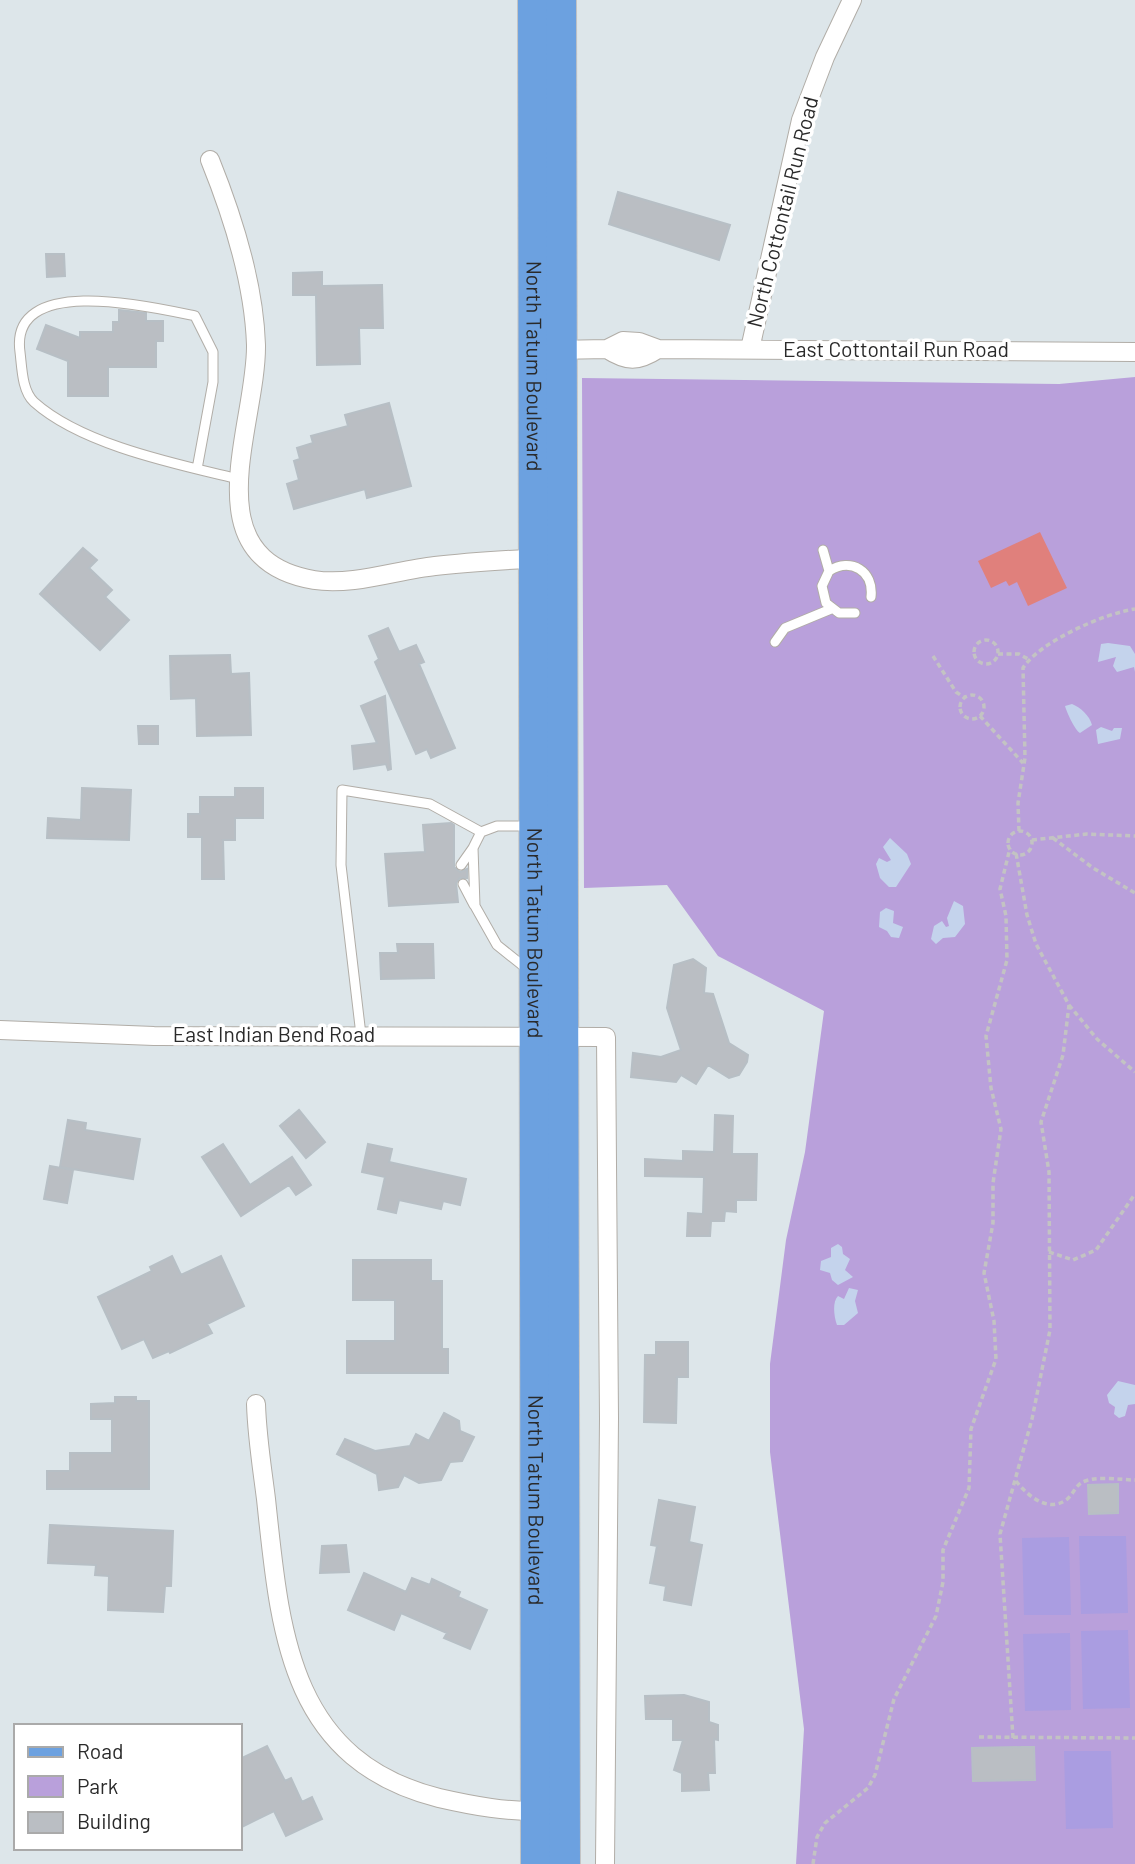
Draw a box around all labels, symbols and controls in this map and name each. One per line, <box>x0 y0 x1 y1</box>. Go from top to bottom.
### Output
street label: North Cottontail Run Road <box>741 93 822 330</box>
street label: North Tatum Boulevard <box>522 261 548 471</box>
street label: East Cottontail Run Road <box>783 336 1009 361</box>
street label: North Tatum Boulevard <box>523 828 549 1038</box>
street label: East Indian Bend Road <box>173 1021 375 1046</box>
street label: North Tatum Boulevard <box>524 1395 550 1605</box>
legend <box>14 1724 242 1850</box>
text: Road <box>77 1738 123 1763</box>
text: Park <box>77 1773 118 1798</box>
text: Building <box>77 1808 151 1833</box>

